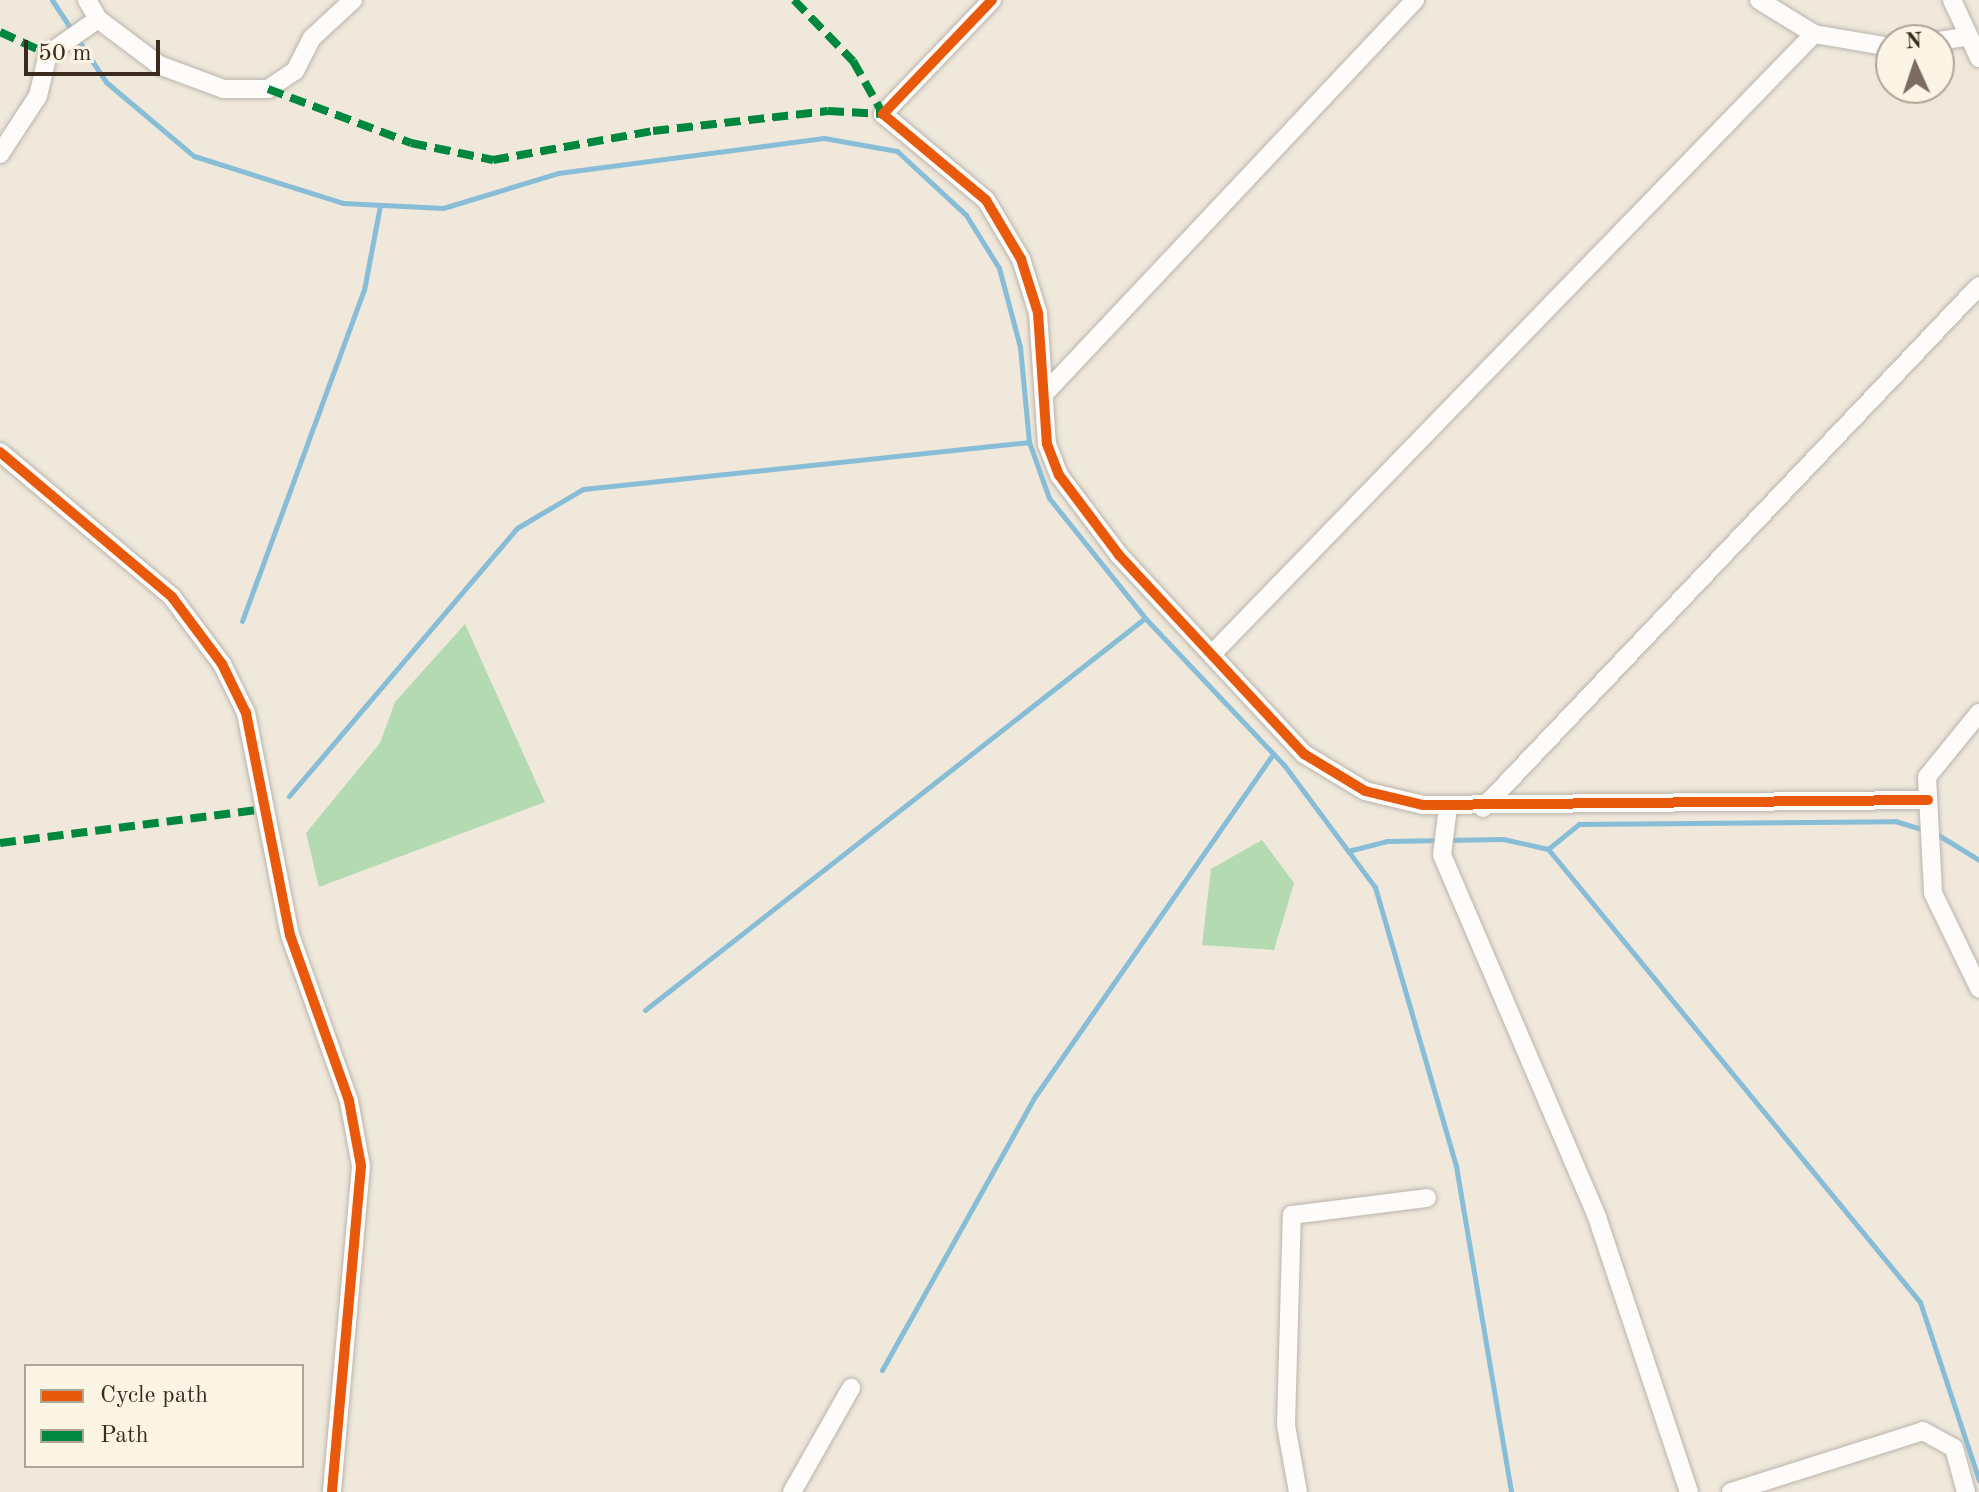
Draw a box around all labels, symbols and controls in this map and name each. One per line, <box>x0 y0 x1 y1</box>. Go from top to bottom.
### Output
scale bar <box>28 24 164 74</box>
north arrow <box>1875 24 1955 104</box>
text: N <box>1905 31 1923 53</box>
text: 50 m <box>38 42 92 66</box>
legend <box>24 1364 304 1468</box>
text: Cycle path <box>100 1384 208 1408</box>
text: Path <box>100 1424 149 1448</box>

